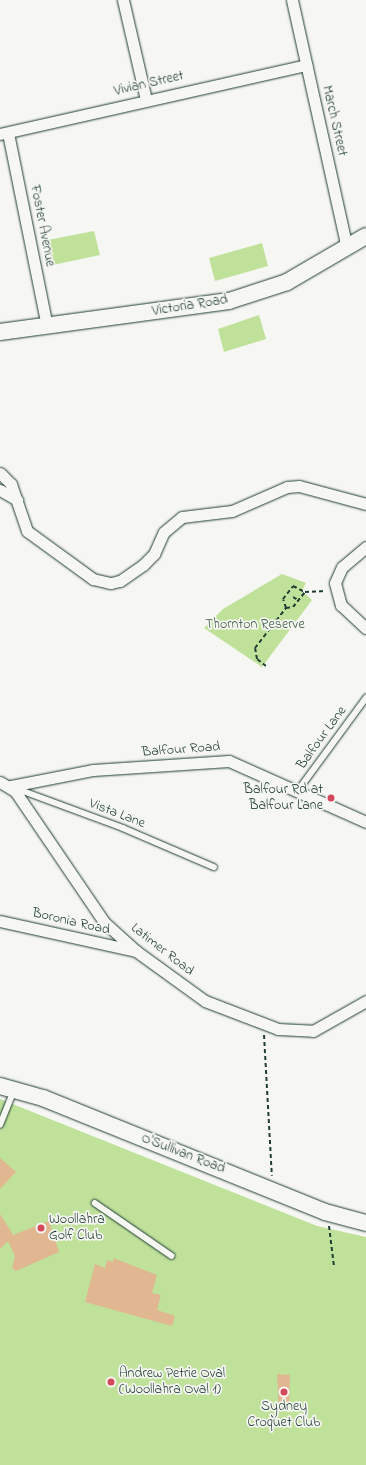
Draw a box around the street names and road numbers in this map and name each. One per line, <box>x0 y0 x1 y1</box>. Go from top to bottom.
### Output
street label: Vivian Street <box>113 68 185 100</box>
street label: March Street <box>318 84 350 158</box>
street label: Foster Avenue <box>26 184 58 268</box>
street label: Victoria Road <box>151 292 229 320</box>
street label: Balfour Lane <box>293 703 351 773</box>
street label: Balfour Road <box>141 739 221 761</box>
street label: Vista Lane <box>87 796 147 832</box>
street label: Boronia Road <box>30 905 112 939</box>
street label: Latimer Road <box>127 920 197 980</box>
street label: O'Sullivan Road <box>139 1130 227 1178</box>

